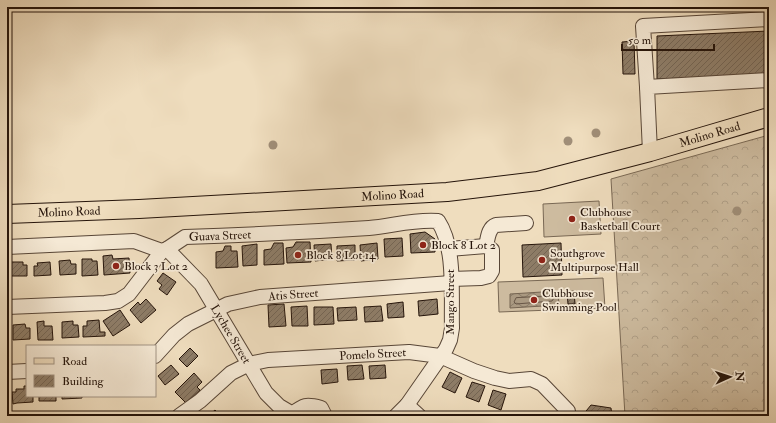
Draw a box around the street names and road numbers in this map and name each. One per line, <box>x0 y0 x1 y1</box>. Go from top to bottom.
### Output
street label: Molino Road <box>677 118 742 151</box>
street label: Molino Road <box>361 186 424 204</box>
street label: Molino Road <box>37 203 101 220</box>
street label: Guava Street <box>189 227 252 244</box>
street label: Mango Street <box>443 269 458 335</box>
street label: Atis Street <box>267 285 319 304</box>
street label: Lychee Street <box>207 302 254 366</box>
street label: Pomelo Street <box>339 345 407 363</box>

